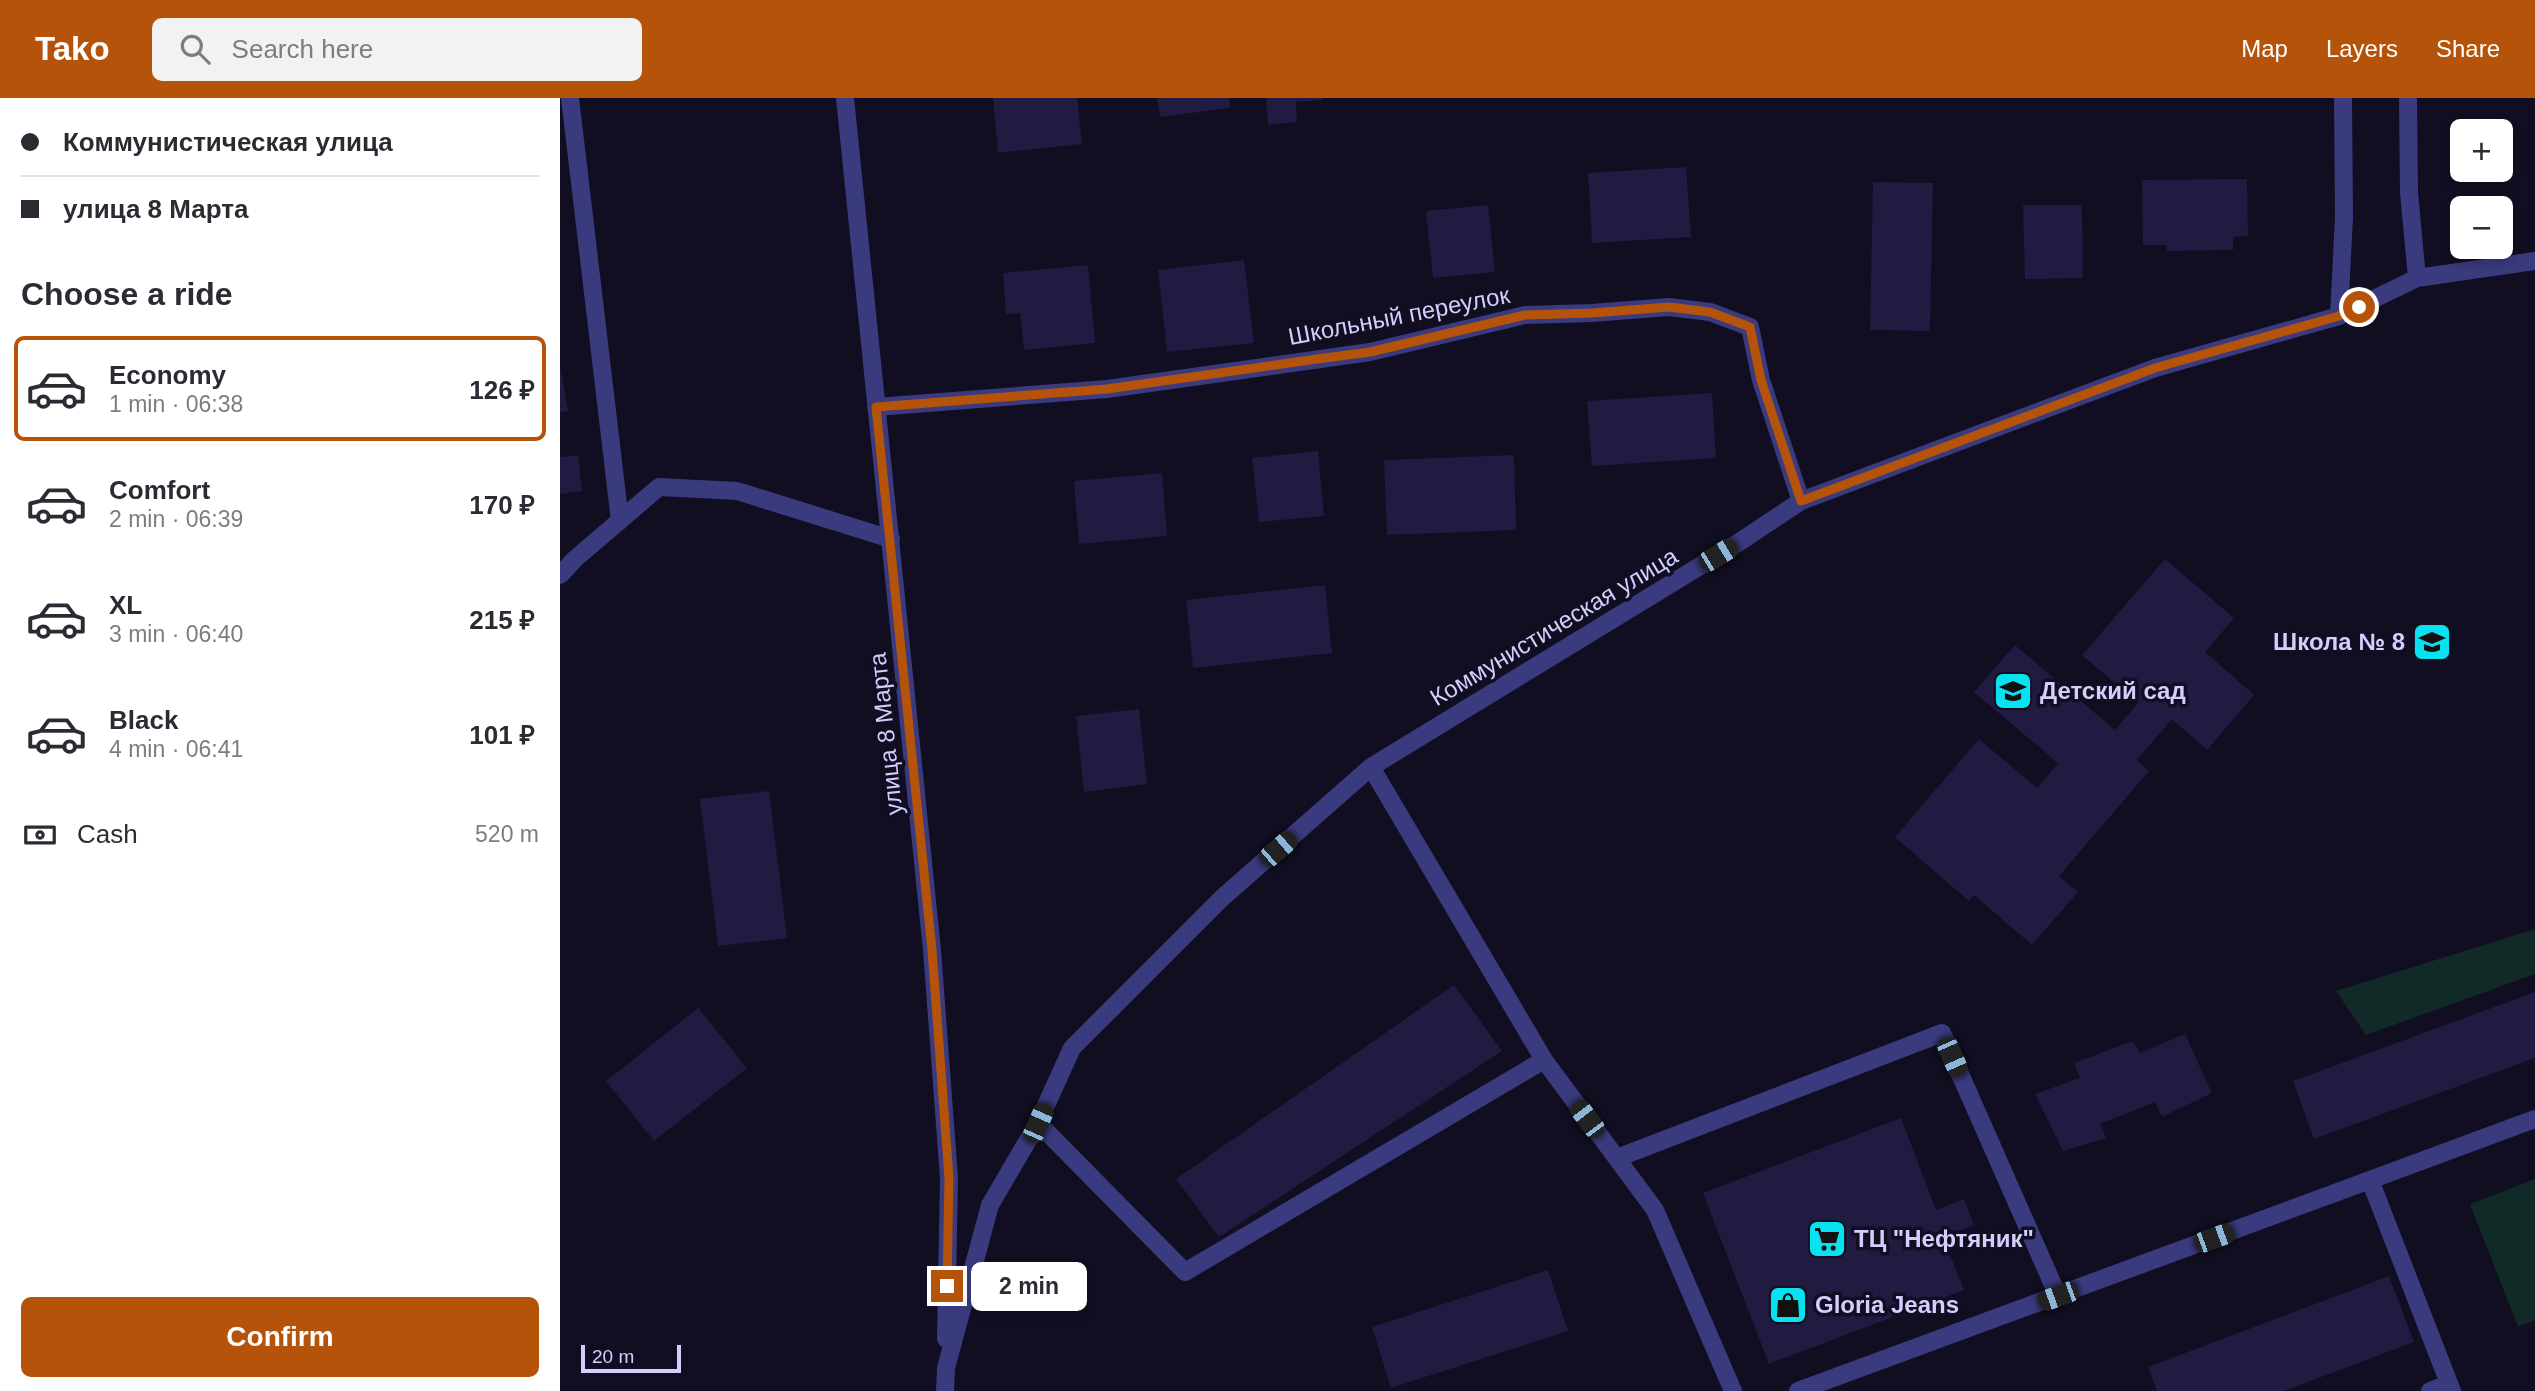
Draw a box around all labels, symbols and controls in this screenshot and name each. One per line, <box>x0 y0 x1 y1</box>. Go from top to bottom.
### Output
search box <box>152 18 642 81</box>
text: Tako <box>35 30 110 67</box>
icon: search <box>176 30 214 68</box>
text: Search here <box>232 34 373 64</box>
text: Map <box>2241 35 2288 62</box>
text: Layers <box>2326 35 2398 62</box>
text: Share <box>2436 35 2500 62</box>
map controls <box>2450 119 2513 259</box>
button: + <box>2450 119 2513 182</box>
text: Коммунистическая улица <box>63 127 393 157</box>
text: улица 8 Марта <box>63 194 248 224</box>
button: − <box>2450 196 2513 259</box>
text: Choose a ride <box>21 276 233 312</box>
street label: Школьный переулок <box>1286 281 1512 350</box>
route start <box>2343 291 2375 323</box>
icon: car <box>25 357 88 420</box>
text: Economy <box>109 360 226 390</box>
text: 126 ₽ <box>469 375 535 405</box>
text: 1 min · 06:38 <box>109 391 243 417</box>
icon: car <box>25 472 88 535</box>
text: Comfort <box>109 475 210 505</box>
text: 170 ₽ <box>469 490 535 520</box>
text: 2 min · 06:39 <box>109 506 243 532</box>
car <box>1695 535 1742 575</box>
street label: Коммунистическая улица <box>1425 542 1683 711</box>
icon: car <box>25 587 88 650</box>
text: XL <box>109 590 142 620</box>
text: 215 ₽ <box>469 605 535 635</box>
text: 3 min · 06:40 <box>109 621 243 647</box>
school or university icon: Школа № 8 <box>2411 621 2453 663</box>
place label: Школа № 8 <box>2273 628 2405 655</box>
street label: улица 8 Марта <box>863 651 907 817</box>
school or university icon: Детский сад <box>1992 670 2034 712</box>
place label: Детский сад <box>2040 677 2186 704</box>
icon: car <box>25 702 88 765</box>
text: Black <box>109 705 178 735</box>
text: 101 ₽ <box>469 720 535 750</box>
text: 4 min · 06:41 <box>109 736 243 762</box>
icon: cash <box>21 816 59 854</box>
text: Cash <box>77 819 138 849</box>
text: 520 m <box>475 821 539 847</box>
car <box>1256 827 1301 871</box>
car <box>1934 1034 1971 1080</box>
car <box>1566 1096 1609 1142</box>
car <box>1020 1100 1057 1146</box>
supermarket icon: ТЦ "Нефтяник" <box>1806 1218 1848 1260</box>
car <box>2191 1221 2238 1255</box>
place label: ТЦ "Нефтяник" <box>1854 1225 2034 1252</box>
callout: 2 min <box>972 1262 1087 1310</box>
route end <box>931 1270 963 1302</box>
text: 2 min <box>999 1273 1059 1299</box>
car <box>2035 1279 2082 1313</box>
shop icon: Gloria Jeans <box>1767 1284 1809 1326</box>
place label: Gloria Jeans <box>1815 1291 1959 1318</box>
button: Confirm <box>21 1297 539 1377</box>
scale bar <box>581 1342 681 1374</box>
text: 20 m <box>592 1346 634 1367</box>

